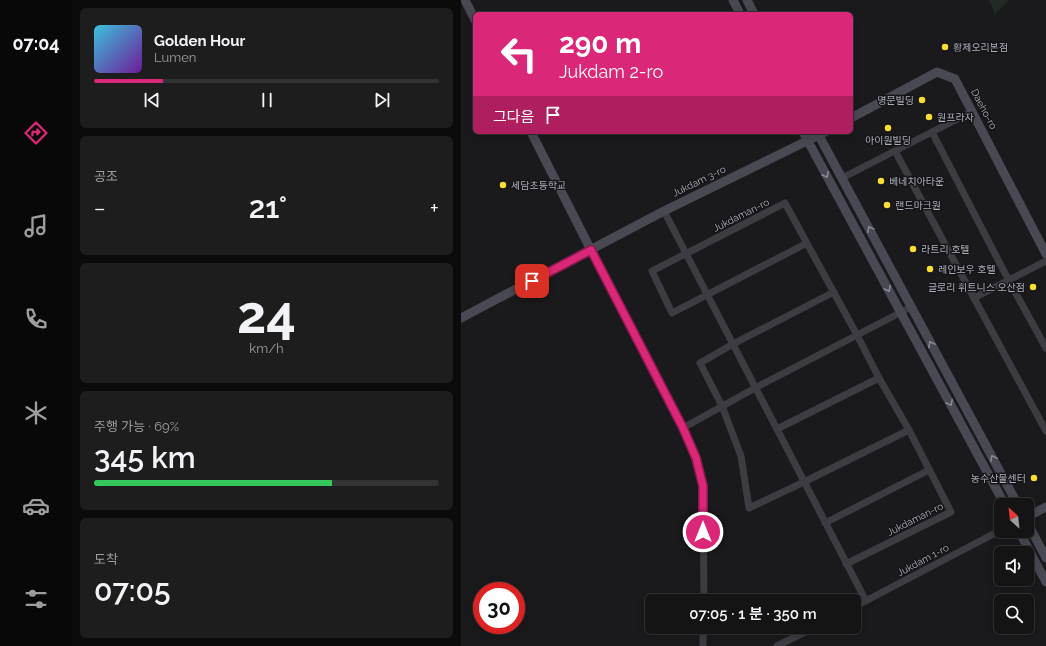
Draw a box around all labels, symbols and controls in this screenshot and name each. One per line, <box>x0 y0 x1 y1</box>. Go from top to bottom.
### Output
text: 290 m <box>559 27 641 60</box>
icon: left <box>493 28 545 80</box>
text: Golden Hour <box>154 32 245 50</box>
text: 07:04 <box>13 33 59 54</box>
marker: 황제오리본점 <box>940 42 950 52</box>
place label: 황제오리본점 <box>953 42 1008 53</box>
text: Lumen <box>154 50 196 65</box>
text: Jukdam 2-ro <box>559 61 663 82</box>
street label: Daeho-ro <box>969 87 999 131</box>
icon: previous <box>141 89 163 111</box>
icon: pause <box>256 89 278 111</box>
icon: next <box>371 89 393 111</box>
place label: 명문빌딩 <box>877 95 914 106</box>
marker: 명문빌딩 <box>917 95 927 105</box>
icon: arrive <box>542 104 564 126</box>
text: 그다음 <box>493 108 534 126</box>
marker: 원프라자 <box>924 112 934 122</box>
place label: 원프라자 <box>937 112 975 123</box>
icon: directions <box>22 119 50 147</box>
marker: 아이원빌딩 <box>883 123 893 133</box>
place label: 아이원빌딩 <box>865 135 911 146</box>
street label: Jukdam 3-ro <box>671 163 728 199</box>
text: 공조 <box>94 169 118 184</box>
one-way arrow <box>822 171 829 178</box>
marker: 베네치아타운 <box>876 176 886 186</box>
place label: 베네치아타운 <box>889 176 944 187</box>
marker: 세담초등학교 <box>498 180 508 190</box>
place label: 세담초등학교 <box>511 180 566 191</box>
text: 21° <box>249 190 287 225</box>
text: − <box>94 195 106 221</box>
text: + <box>430 195 439 221</box>
street label: Jukdaman-ro <box>711 196 771 234</box>
marker: 랜드마크원 <box>882 200 892 210</box>
place label: 랜드마크원 <box>895 200 941 211</box>
icon: music <box>22 212 50 240</box>
one-way arrow <box>867 226 874 234</box>
marker: 라트리 호텔 <box>908 244 918 254</box>
place label: 라트리 호텔 <box>921 244 970 255</box>
pin <box>515 264 549 298</box>
marker: 레인보우 호텔 <box>925 264 935 274</box>
place label: 레인보우 호텔 <box>938 264 996 275</box>
icon: arrive <box>521 270 543 292</box>
place label: 글로리 휘트니스 오산점 <box>928 282 1025 293</box>
marker: 글로리 휘트니스 오산점 <box>1028 282 1038 292</box>
text: 24 <box>237 284 296 345</box>
one-way arrow <box>884 285 891 292</box>
icon: phone <box>22 305 50 333</box>
text: km/h <box>249 341 284 356</box>
one-way arrow <box>929 341 936 348</box>
icon: climate <box>22 399 50 427</box>
one-way arrow <box>946 399 953 407</box>
text: 주행 가능 · 69% <box>94 419 179 434</box>
text: 345 km <box>94 440 196 475</box>
one-way arrow <box>990 455 997 462</box>
place label: 농수산물센터 <box>971 473 1026 484</box>
marker: 농수산물센터 <box>1029 473 1039 483</box>
icon: car <box>22 492 50 520</box>
north arrow <box>994 498 1034 538</box>
map controls <box>994 498 1034 634</box>
street label: Jukdaman-ro <box>885 500 945 538</box>
position arrow <box>682 511 724 553</box>
street label: Jukdam 1-ro <box>895 542 951 578</box>
button: sound <box>994 546 1034 586</box>
text: 도착 <box>94 552 118 567</box>
text: 07:05 <box>94 573 171 608</box>
speed limit sign: 30 <box>473 582 525 634</box>
icon: filters <box>22 585 50 613</box>
button: search <box>994 594 1034 634</box>
text: 07:05 · 1 분 · 350 m <box>689 605 817 623</box>

